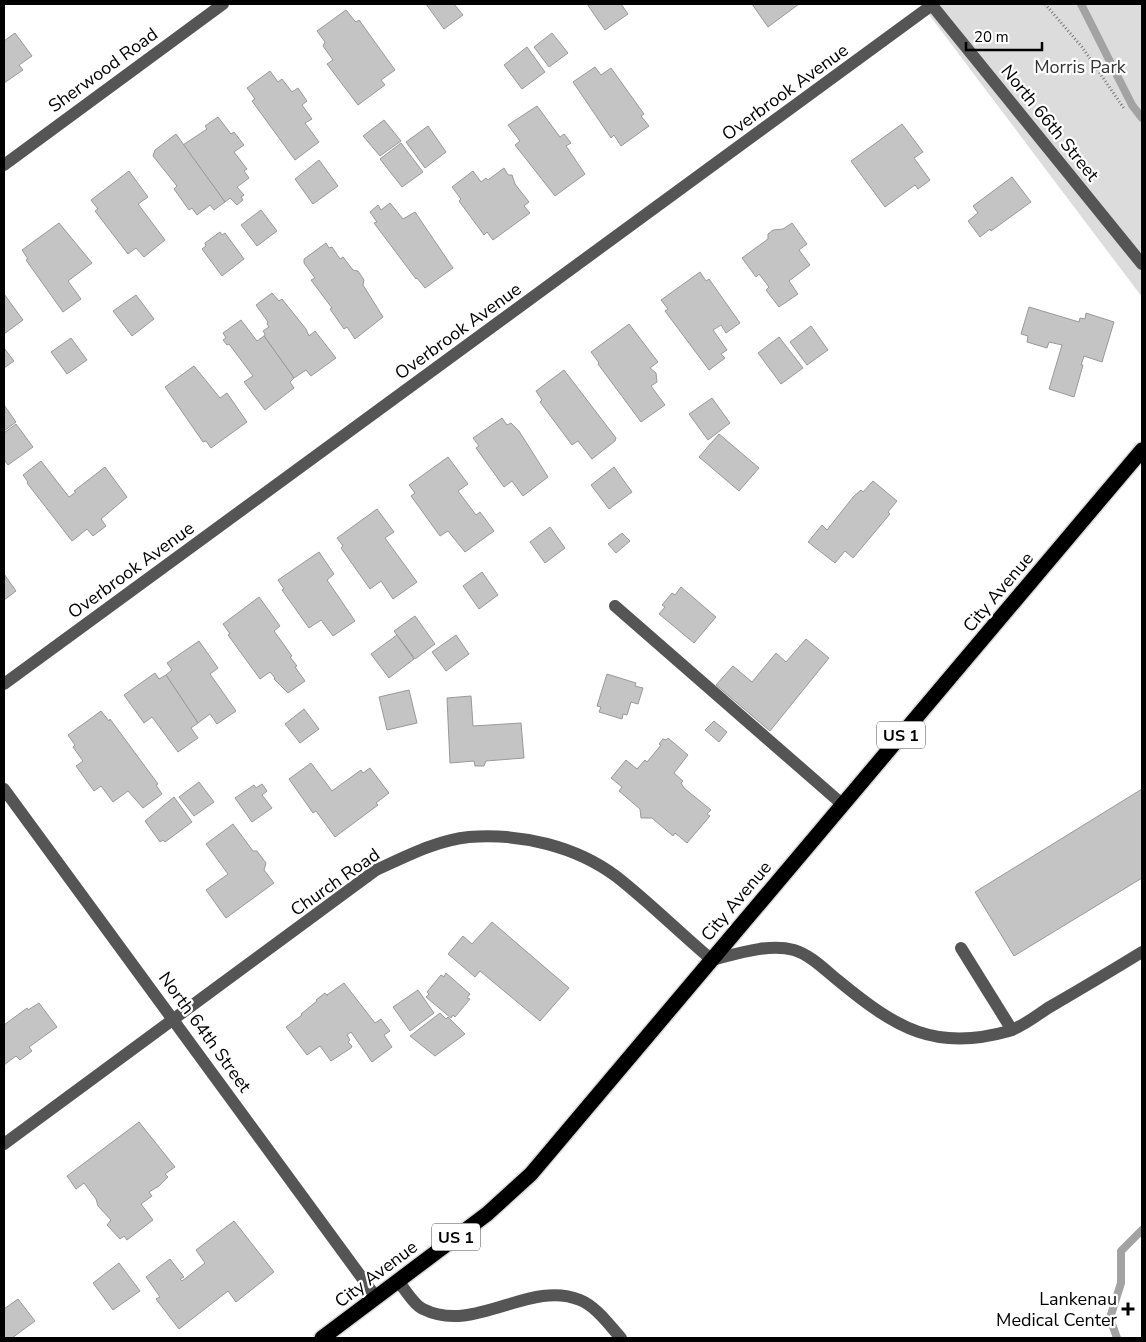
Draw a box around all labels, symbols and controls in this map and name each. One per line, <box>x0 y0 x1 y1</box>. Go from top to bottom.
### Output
scale bar <box>966 20 1042 52</box>
street label: Sherwood Road <box>43 22 163 118</box>
text: 20 m <box>974 27 1009 47</box>
street label: Overbrook Avenue <box>717 38 853 146</box>
park label: Morris Park <box>1034 55 1127 79</box>
street label: North 66th Street <box>996 60 1105 187</box>
street label: Overbrook Avenue <box>390 277 526 385</box>
street label: Overbrook Avenue <box>63 516 199 624</box>
street label: City Avenue <box>957 547 1039 637</box>
road number: US 1 <box>877 722 925 748</box>
street label: Church Road <box>286 842 384 922</box>
street label: City Avenue <box>695 856 777 946</box>
street label: North 64th Street <box>153 967 257 1098</box>
road number: US 1 <box>432 1224 480 1250</box>
street label: City Avenue <box>330 1235 422 1313</box>
place label: Lankenau Medical Center <box>996 1287 1118 1332</box>
marker: Lankenau Medical Center <box>1121 1302 1135 1316</box>

